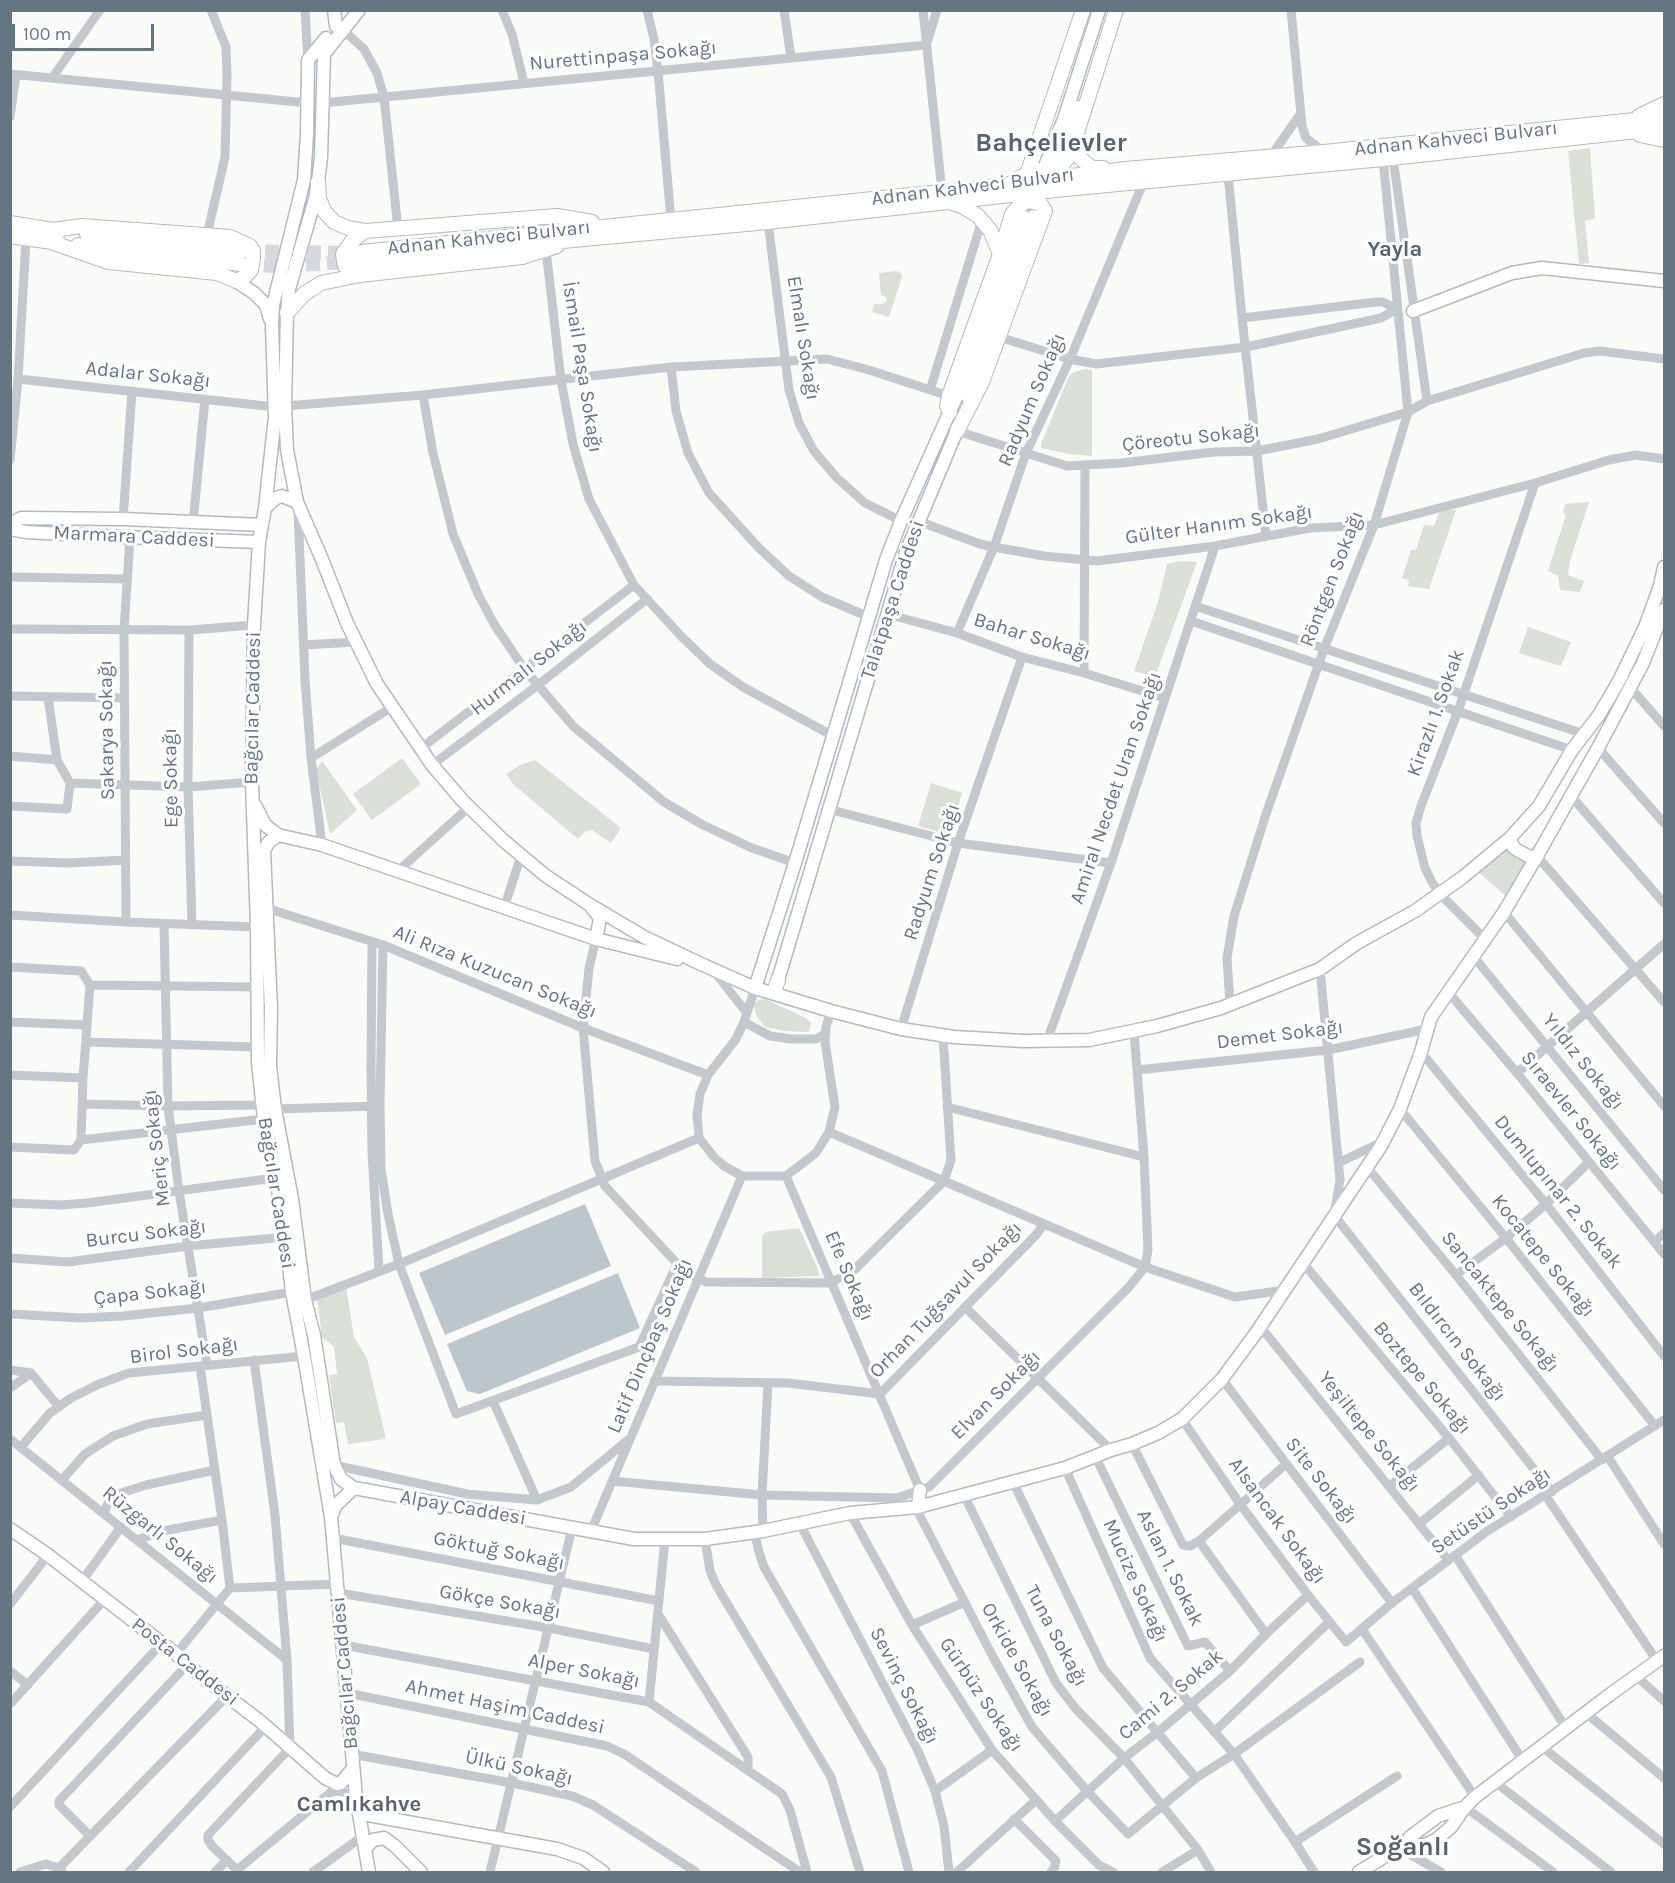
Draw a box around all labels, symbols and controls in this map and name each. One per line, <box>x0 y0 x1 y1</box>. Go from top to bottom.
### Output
scale bar <box>15 12 158 50</box>
text: 100 m <box>23 23 71 45</box>
street label: Nurettinpaşa Sokağı <box>528 36 718 76</box>
street label: Adnan Kahveci Bulvarı <box>1353 116 1559 162</box>
district label: Bahçelievler <box>975 128 1127 160</box>
street label: Adnan Kahveci Bulvarı <box>870 163 1076 211</box>
street label: Adnan Kahveci Bulvarı <box>386 215 592 261</box>
district label: Yayla <box>1368 237 1422 263</box>
street label: Elmalı Sokağı <box>781 274 825 402</box>
street label: İsmail Paşa Sokağı <box>557 280 607 454</box>
street label: Radyum Sokağı <box>993 330 1071 470</box>
street label: Adalar Sokağı <box>84 357 212 393</box>
street label: Çöreotu Sokağı <box>1121 419 1261 457</box>
street label: Gülter Hanım Sokağı <box>1124 500 1314 550</box>
street label: Röntgen Sokağı <box>1295 508 1369 650</box>
street label: Talatpaşa Caddesi <box>856 517 930 683</box>
street label: Marmara Caddesi <box>53 521 215 553</box>
street label: Bahar Sokağı <box>971 608 1093 666</box>
street label: Hurmalı Sokağı <box>466 615 592 721</box>
street label: Bağcılar Caddesi <box>240 631 266 785</box>
street label: Kirazlı 1. Sokak <box>1402 646 1470 780</box>
street label: Sakarya Sokağı <box>94 660 120 800</box>
street label: Amiral Necdet Uran Sokağı <box>1065 669 1167 907</box>
street label: Ege Sokağı <box>158 728 184 828</box>
street label: Radyum Sokağı <box>899 801 965 943</box>
street label: Ali Rıza Kuzucan Sokağı <box>390 920 600 1024</box>
street label: Yıldız Sokağı <box>1537 1009 1629 1115</box>
street label: Demet Sokağı <box>1215 1015 1345 1055</box>
street label: Sıraevler Sokağı <box>1515 1046 1627 1176</box>
street label: Meriç Sokağı <box>138 1088 176 1208</box>
street label: Dumlupınar 2. Sokak <box>1489 1110 1627 1274</box>
street label: Bağcılar Caddesi <box>252 1115 300 1271</box>
street label: Kocatepe Sokağı <box>1486 1190 1600 1322</box>
street label: Burcu Sokağı <box>84 1215 208 1253</box>
street label: Orhan Tuğsavul Sokağı <box>865 1217 1027 1383</box>
street label: Efe Sokağı <box>819 1227 879 1325</box>
street label: Sancaktepe Sokağı <box>1436 1227 1564 1377</box>
street label: Latif Dinçbaş Sokağı <box>602 1255 698 1437</box>
street label: Çapa Sokağı <box>92 1275 208 1311</box>
street label: Bıldırcın Sokağı <box>1403 1278 1511 1406</box>
street label: Boztepe Sokağı <box>1368 1317 1476 1439</box>
street label: Birol Sokağı <box>128 1332 240 1370</box>
street label: Elvan Sokağı <box>946 1345 1046 1445</box>
street label: Yeşiltepe Sokağı <box>1313 1367 1425 1497</box>
street label: Site Sokağı <box>1280 1433 1362 1529</box>
street label: Alsancak Sokağı <box>1223 1453 1331 1589</box>
street label: Setüstü Sokağı <box>1426 1462 1556 1560</box>
street label: Rüzgarlı Sokağı <box>97 1481 223 1589</box>
street label: Alpay Caddesi <box>398 1485 528 1531</box>
street label: Aslan 1. Sokak <box>1131 1506 1209 1630</box>
street label: Mucize Sokağı <box>1097 1516 1173 1646</box>
street label: Göktuğ Sokağı <box>431 1527 567 1575</box>
street label: Gökçe Sokağı <box>437 1580 563 1624</box>
street label: Tuna Sokağı <box>1019 1581 1093 1691</box>
street label: Bağcılar Caddesi <box>326 1596 364 1750</box>
street label: Orkide Sokağı <box>976 1599 1058 1721</box>
street label: Posta Caddesi <box>127 1613 243 1711</box>
street label: Sevinç Sokağı <box>864 1624 944 1748</box>
street label: Gürbüz Sokağı <box>934 1633 1028 1757</box>
street label: Cami 2. Sokak <box>1114 1644 1228 1746</box>
street label: Alper Sokağı <box>526 1648 642 1694</box>
street label: Ahmet Haşim Caddesi <box>403 1674 607 1740</box>
street label: Ülkü Sokağı <box>463 1745 575 1791</box>
district label: Camlıkahve <box>297 1792 421 1818</box>
district label: Soğanlı <box>1356 1832 1450 1864</box>

